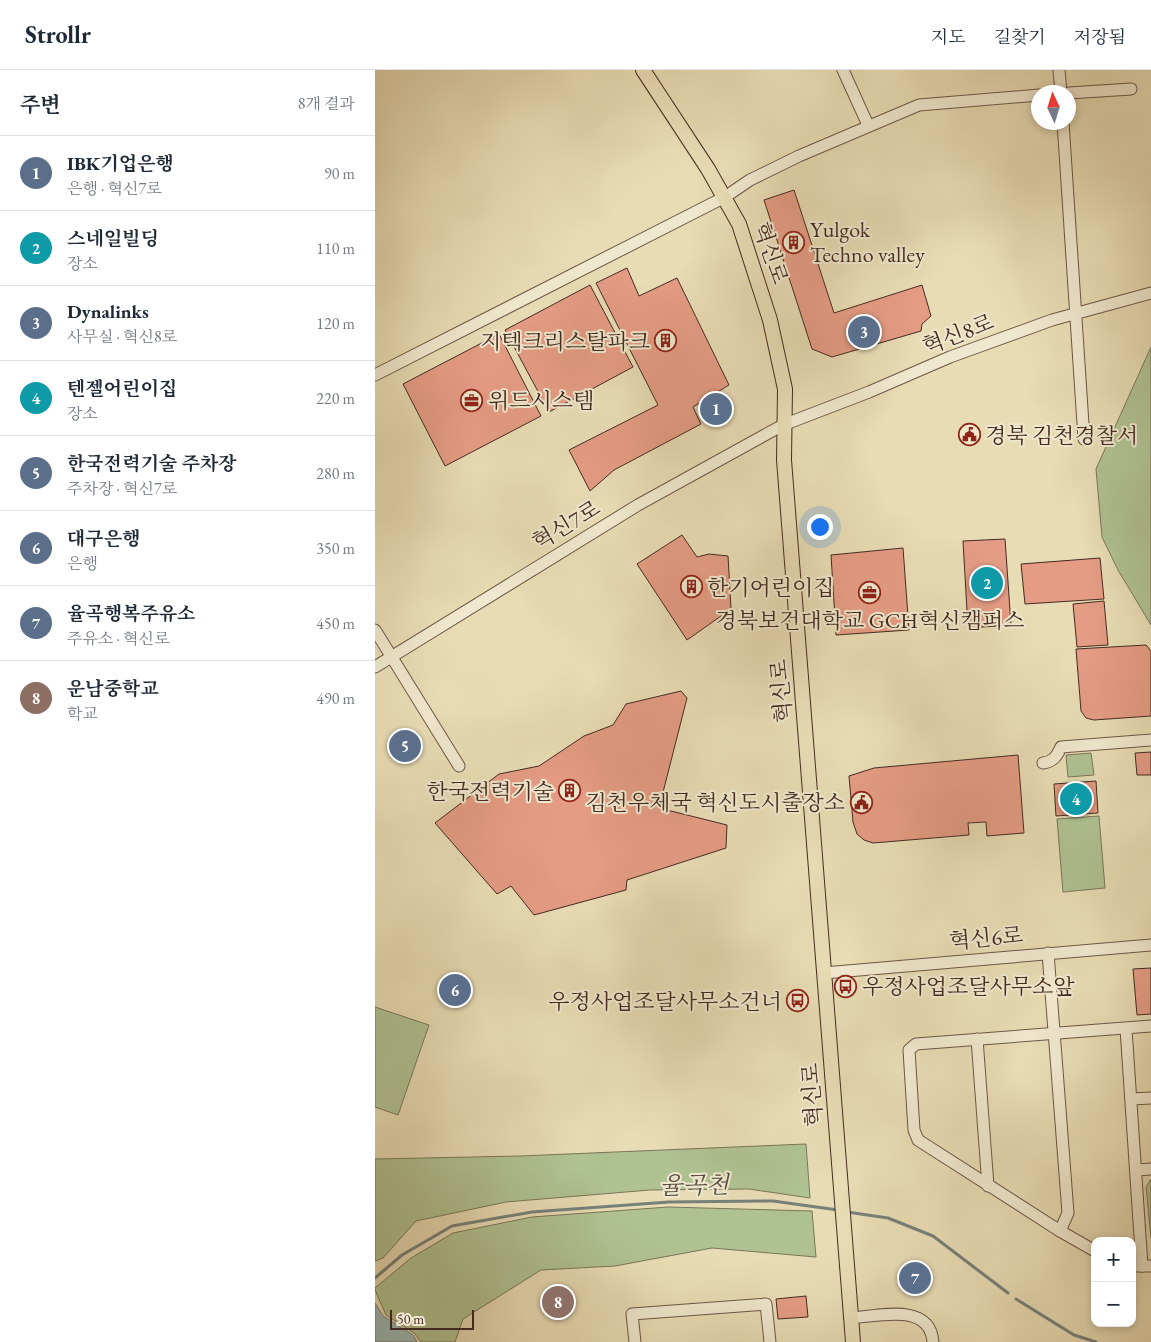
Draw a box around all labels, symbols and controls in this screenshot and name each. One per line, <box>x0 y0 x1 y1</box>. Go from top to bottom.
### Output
text: Strollr <box>25 19 91 50</box>
text: 지도 <box>931 25 966 48</box>
text: 길찾기 <box>994 25 1046 48</box>
text: 저장됨 <box>1074 25 1126 48</box>
north arrow <box>1031 85 1076 130</box>
text: 주변 <box>20 91 61 118</box>
text: 8개 결과 <box>298 93 355 114</box>
text: IBK기업은행 <box>67 151 174 176</box>
text: 1 <box>32 163 40 184</box>
text: 90 m <box>324 163 355 184</box>
text: 은행 · 혁신7로 <box>67 178 162 199</box>
place label: Yulgok Techno valley <box>810 215 925 269</box>
street label: 혁신로 <box>747 218 795 288</box>
text: 스네일빌딩 <box>67 226 159 251</box>
building icon: Yulgok Techno valley <box>782 230 806 254</box>
text: 2 <box>32 238 40 259</box>
text: 110 m <box>316 238 355 259</box>
text: 장소 <box>67 253 98 274</box>
text: Dynalinks <box>67 299 149 324</box>
street label: 혁신8로 <box>918 307 998 361</box>
text: 3 <box>32 313 40 334</box>
text: 120 m <box>316 313 355 334</box>
pin: 3 <box>848 313 880 351</box>
text: 사무실 · 혁신8로 <box>67 326 177 347</box>
place label: 지텍크리스탈파크 <box>480 327 650 356</box>
building icon: 지텍크리스탈파크 <box>654 329 678 353</box>
text: 텐젤어린이집 <box>67 376 177 401</box>
place label: 위드시스템 <box>488 386 594 415</box>
text: 4 <box>32 388 40 409</box>
text: 220 m <box>316 388 355 409</box>
office icon: 위드시스템 <box>460 388 484 412</box>
pin: 1 <box>700 390 732 428</box>
text: 장소 <box>67 403 98 424</box>
place label: 경북 김천경찰서 <box>985 421 1138 450</box>
public building icon: 경북 김천경찰서 <box>957 423 981 447</box>
text: 한국전력기술 주차장 <box>67 451 237 476</box>
text: 5 <box>32 463 40 484</box>
text: 280 m <box>316 463 355 484</box>
text: 주차장 · 혁신7로 <box>67 478 177 499</box>
street label: 혁신7로 <box>527 493 605 557</box>
your location <box>807 514 833 540</box>
text: 대구은행 <box>67 526 140 551</box>
text: 6 <box>32 538 40 559</box>
text: 350 m <box>316 538 355 559</box>
text: 은행 <box>67 553 98 574</box>
pin: 2 <box>971 564 1003 602</box>
place label: 한기어린이집 <box>707 573 835 602</box>
building icon: 한기어린이집 <box>679 575 703 599</box>
office icon: 경북보건대학교 GCH혁신캠퍼스 <box>858 580 882 604</box>
text: 율곡행복주유소 <box>67 601 195 626</box>
place label: 경북보건대학교 GCH혁신캠퍼스 <box>716 606 1024 635</box>
text: 7 <box>32 613 40 634</box>
text: 450 m <box>316 613 355 634</box>
text: 주유소 · 혁신로 <box>67 628 169 649</box>
street label: 혁신로 <box>764 658 798 724</box>
text: 운남중학교 <box>67 676 159 701</box>
text: 8 <box>32 688 40 709</box>
text: 490 m <box>316 688 355 709</box>
text: 학교 <box>67 703 98 724</box>
pin: 5 <box>389 727 421 765</box>
place label: 한국전력기술 <box>426 777 554 806</box>
building icon: 한국전력기술 <box>558 779 582 803</box>
pin: 4 <box>1060 780 1092 818</box>
place label: 김천우체국 혁신도시출장소 <box>586 788 845 817</box>
public building icon: 김천우체국 혁신도시출장소 <box>849 790 873 814</box>
street label: 혁신6로 <box>948 920 1024 956</box>
pin: 6 <box>439 971 471 1009</box>
place label: 우정사업조달사무소앞 <box>862 972 1075 1001</box>
bus stop icon: 우정사업조달사무소앞 <box>834 974 858 998</box>
place label: 우정사업조달사무소건너 <box>548 987 782 1016</box>
bus stop icon: 우정사업조달사무소건너 <box>786 989 810 1013</box>
street label: 혁신로 <box>795 1062 829 1128</box>
water label: 율곡천 <box>659 1169 731 1201</box>
map controls <box>1091 1237 1136 1327</box>
button: + <box>1091 1237 1136 1282</box>
pin: 7 <box>899 1259 931 1297</box>
button: − <box>1091 1282 1136 1327</box>
pin: 8 <box>542 1283 574 1321</box>
scale bar <box>390 1307 474 1330</box>
text: 50 m <box>397 1310 424 1328</box>

